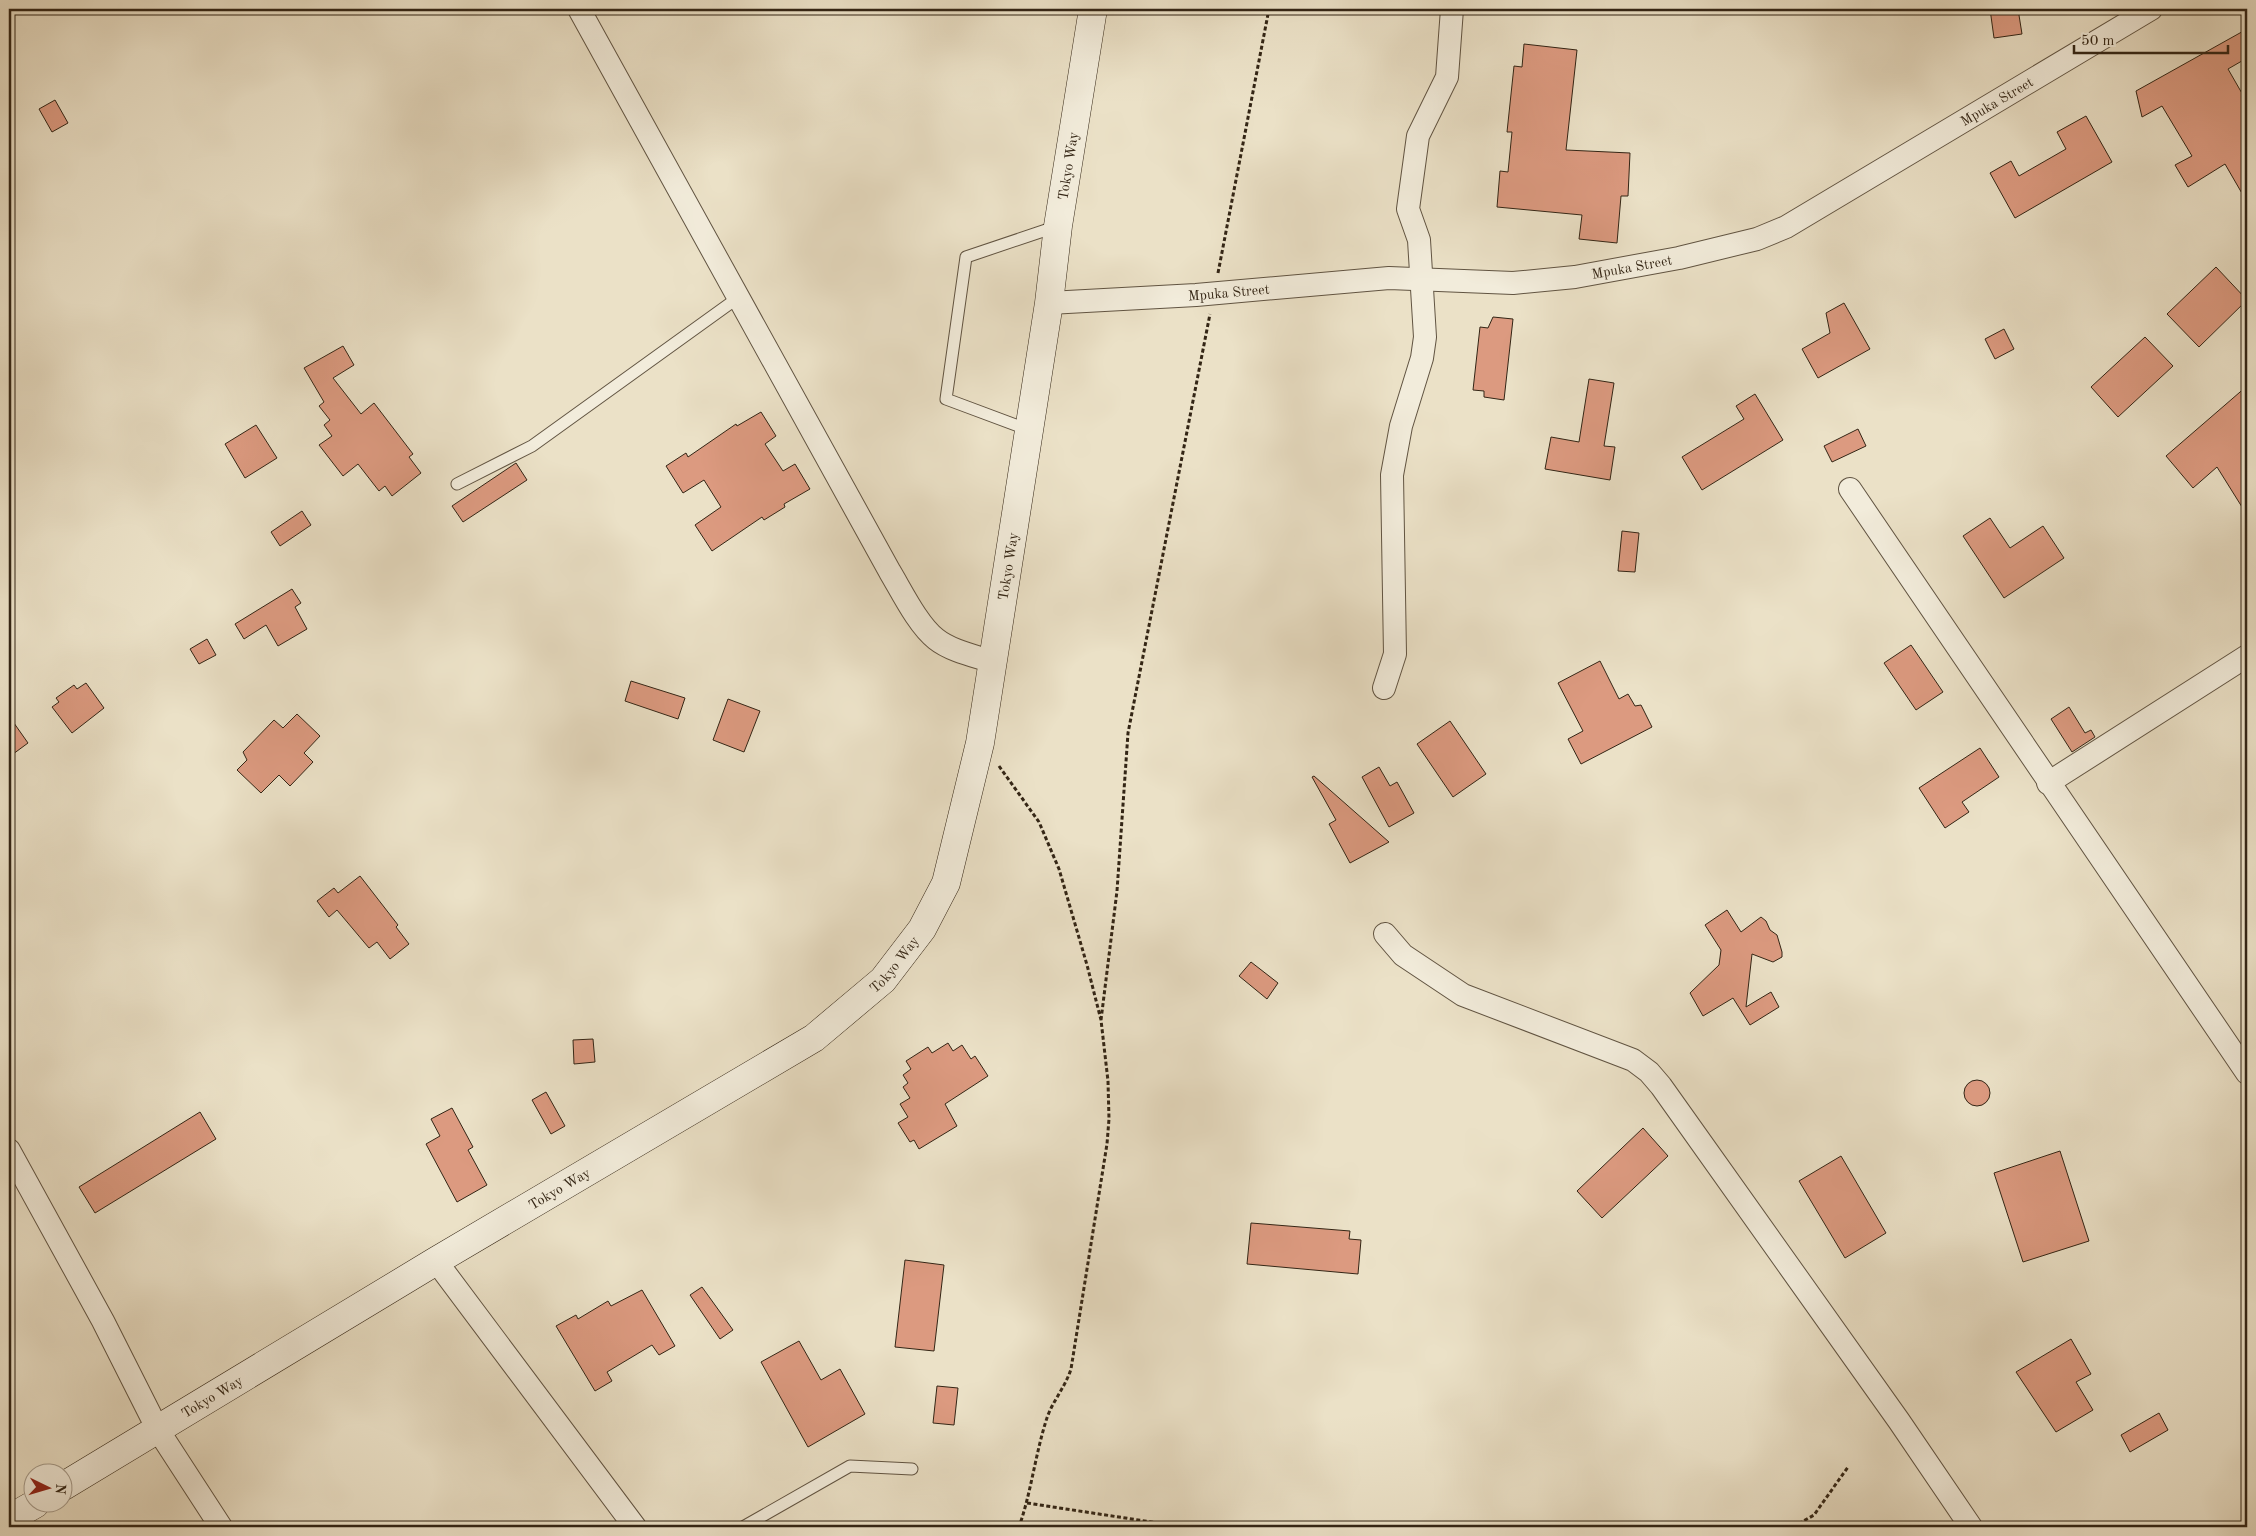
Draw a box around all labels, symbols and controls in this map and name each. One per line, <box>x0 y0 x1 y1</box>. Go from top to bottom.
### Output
scale bar <box>2074 22 2227 54</box>
text: 50 m <box>2081 34 2115 49</box>
street label: Mpuka Street <box>1958 75 2036 129</box>
street label: Tokyo Way <box>1056 130 1081 201</box>
street label: Mpuka Street <box>1590 253 1673 282</box>
street label: Mpuka Street <box>1188 283 1270 303</box>
street label: Tokyo Way <box>996 531 1021 602</box>
street label: Tokyo Way <box>867 933 922 996</box>
street label: Tokyo Way <box>526 1165 593 1213</box>
street label: Tokyo Way <box>179 1373 246 1421</box>
north arrow <box>22 1464 72 1514</box>
text: N <box>52 1483 67 1495</box>

